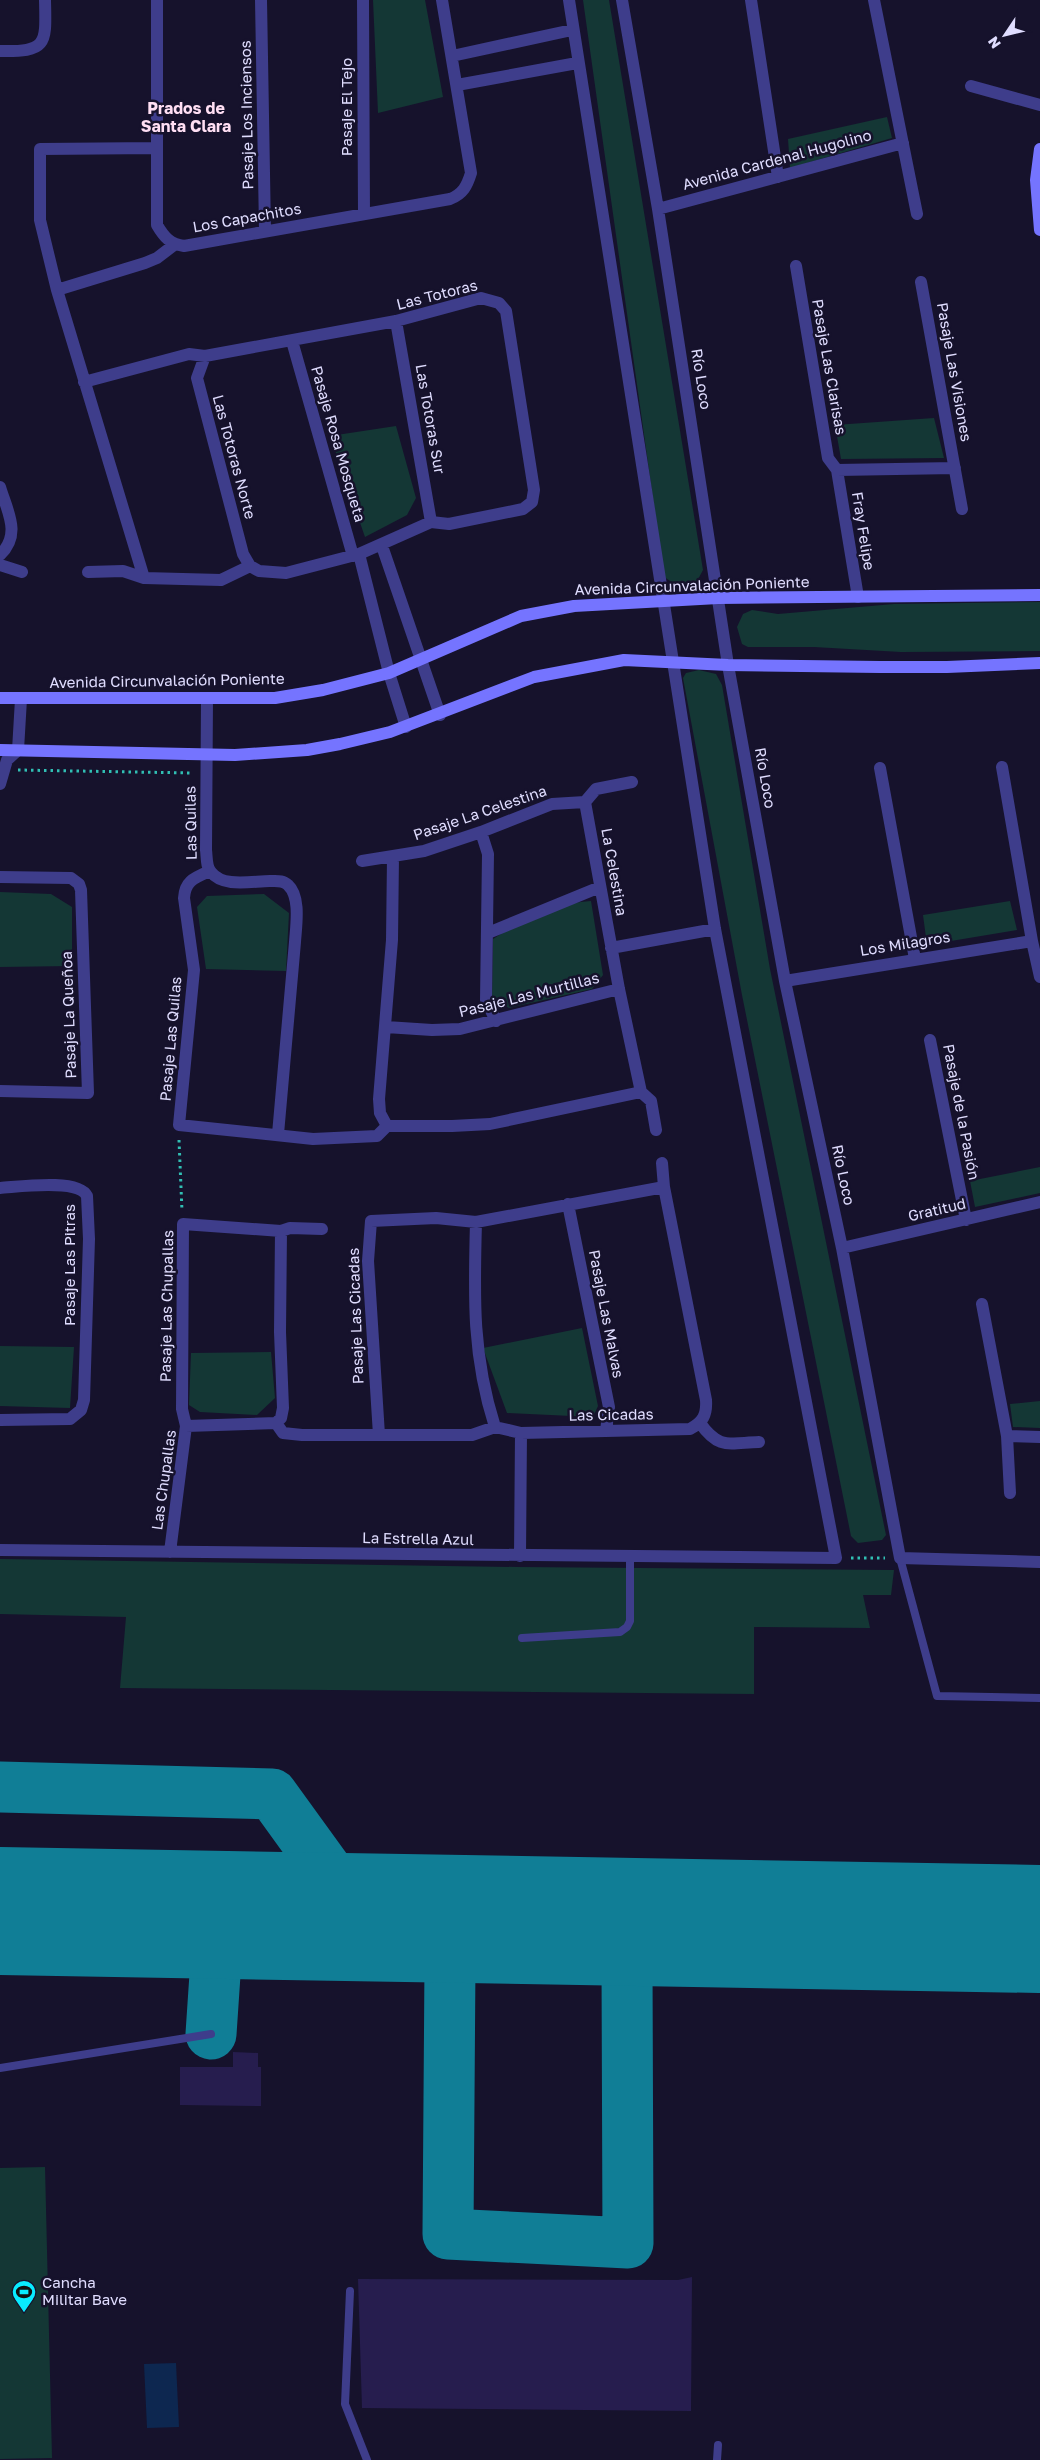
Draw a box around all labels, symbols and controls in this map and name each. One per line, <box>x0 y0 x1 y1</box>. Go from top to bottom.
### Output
north arrow <box>980 10 1030 60</box>
text: N <box>984 34 1004 52</box>
street label: Pasaje Los Inciensos <box>236 40 256 190</box>
street label: Pasaje El Tejo <box>337 58 355 156</box>
district label: Prados de Santa Clara <box>141 98 231 136</box>
street label: Avenida Cardenal Hugolino <box>680 125 873 193</box>
street label: Los Capachitos <box>191 199 303 235</box>
street label: Las Totoras <box>394 275 479 313</box>
street label: Pasaje Las Clarisas <box>809 297 851 436</box>
street label: Pasaje Las Visiones <box>934 301 976 443</box>
street label: Río Loco <box>688 347 716 411</box>
street label: Las Totoras Sur <box>412 362 450 475</box>
street label: Pasaje Rosa Mosqueta <box>308 364 370 524</box>
street label: Las Totoras Norte <box>210 393 260 521</box>
street label: Fray Felipe <box>849 490 879 572</box>
street label: Avenida Circunvalación Poniente <box>574 572 810 598</box>
street label: Avenida Circunvalación Poniente <box>49 669 285 691</box>
street label: Río Loco <box>752 746 780 810</box>
street label: Pasaje La Celestina <box>411 781 549 843</box>
street label: Las Quilas <box>180 786 200 860</box>
street label: La Celestina <box>598 827 632 917</box>
street label: Los Milagros <box>858 927 951 959</box>
street label: Pasaje La Queñoa <box>57 951 79 1079</box>
street label: Pasaje Las Murtillas <box>457 968 601 1020</box>
street label: Pasaje Las Quilas <box>156 976 184 1102</box>
street label: Pasaje de la Pasión <box>940 1042 984 1181</box>
street label: Río Loco <box>829 1143 859 1207</box>
street label: Gratitud <box>906 1194 968 1224</box>
street label: Pasaje Las Pitras <box>60 1204 78 1326</box>
street label: Pasaje Las Chupallas <box>156 1230 176 1382</box>
street label: Pasaje Las Cicadas <box>344 1247 366 1385</box>
street label: Pasaje Las Malvas <box>586 1248 628 1379</box>
street label: Las Cicadas <box>568 1404 654 1424</box>
street label: Las Chupallas <box>147 1429 179 1531</box>
street label: La Estrella Azul <box>362 1528 474 1548</box>
place label: Cancha Militar Bave <box>42 2273 127 2308</box>
sports icon: Cancha Militar Bave <box>11 2279 37 2313</box>

